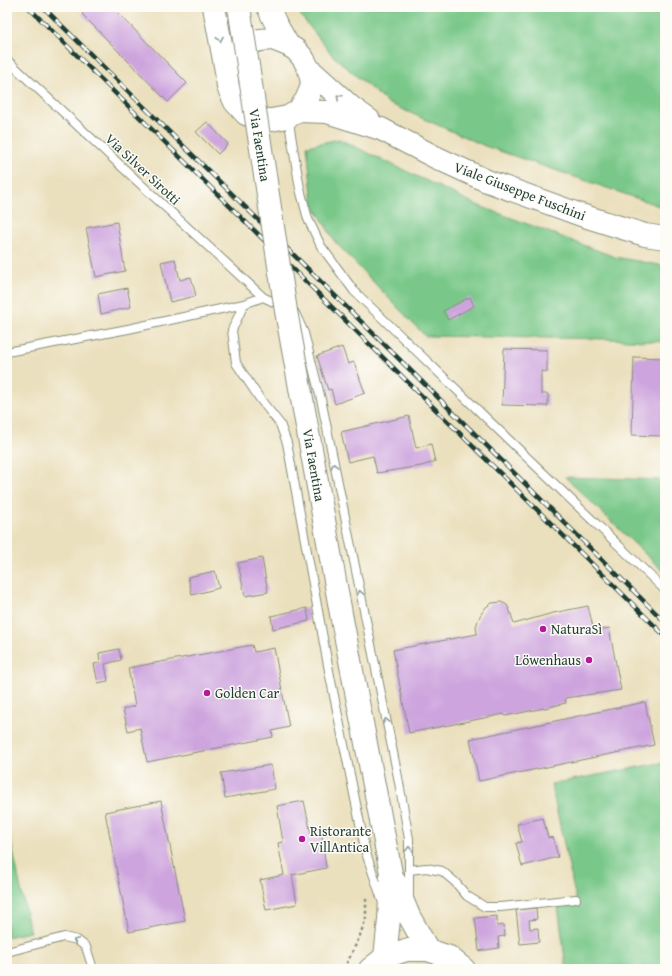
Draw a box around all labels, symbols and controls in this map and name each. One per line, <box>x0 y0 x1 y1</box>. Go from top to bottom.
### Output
one-way arrow <box>215 36 224 42</box>
one-way arrow <box>337 94 344 101</box>
street label: Via Faentina <box>244 107 276 183</box>
street label: Via Silver Sirotti <box>101 129 185 209</box>
street label: Viale Giuseppe Fuschini <box>451 157 589 225</box>
street label: Via Faentina <box>298 427 330 503</box>
one-way arrow <box>331 463 339 469</box>
one-way arrow <box>357 590 365 596</box>
place label: NaturaSì <box>551 619 602 639</box>
marker: NaturaSì <box>538 624 548 634</box>
place label: Löwenhaus <box>515 650 581 670</box>
marker: Löwenhaus <box>584 655 594 665</box>
place label: Golden Car <box>215 683 280 703</box>
marker: Golden Car <box>202 688 212 698</box>
one-way arrow <box>383 717 391 724</box>
place label: Ristorante VillAntica <box>310 821 372 857</box>
marker: Ristorante VillAntica <box>297 834 307 844</box>
one-way arrow <box>405 846 413 852</box>
one-way arrow <box>73 937 80 945</box>

